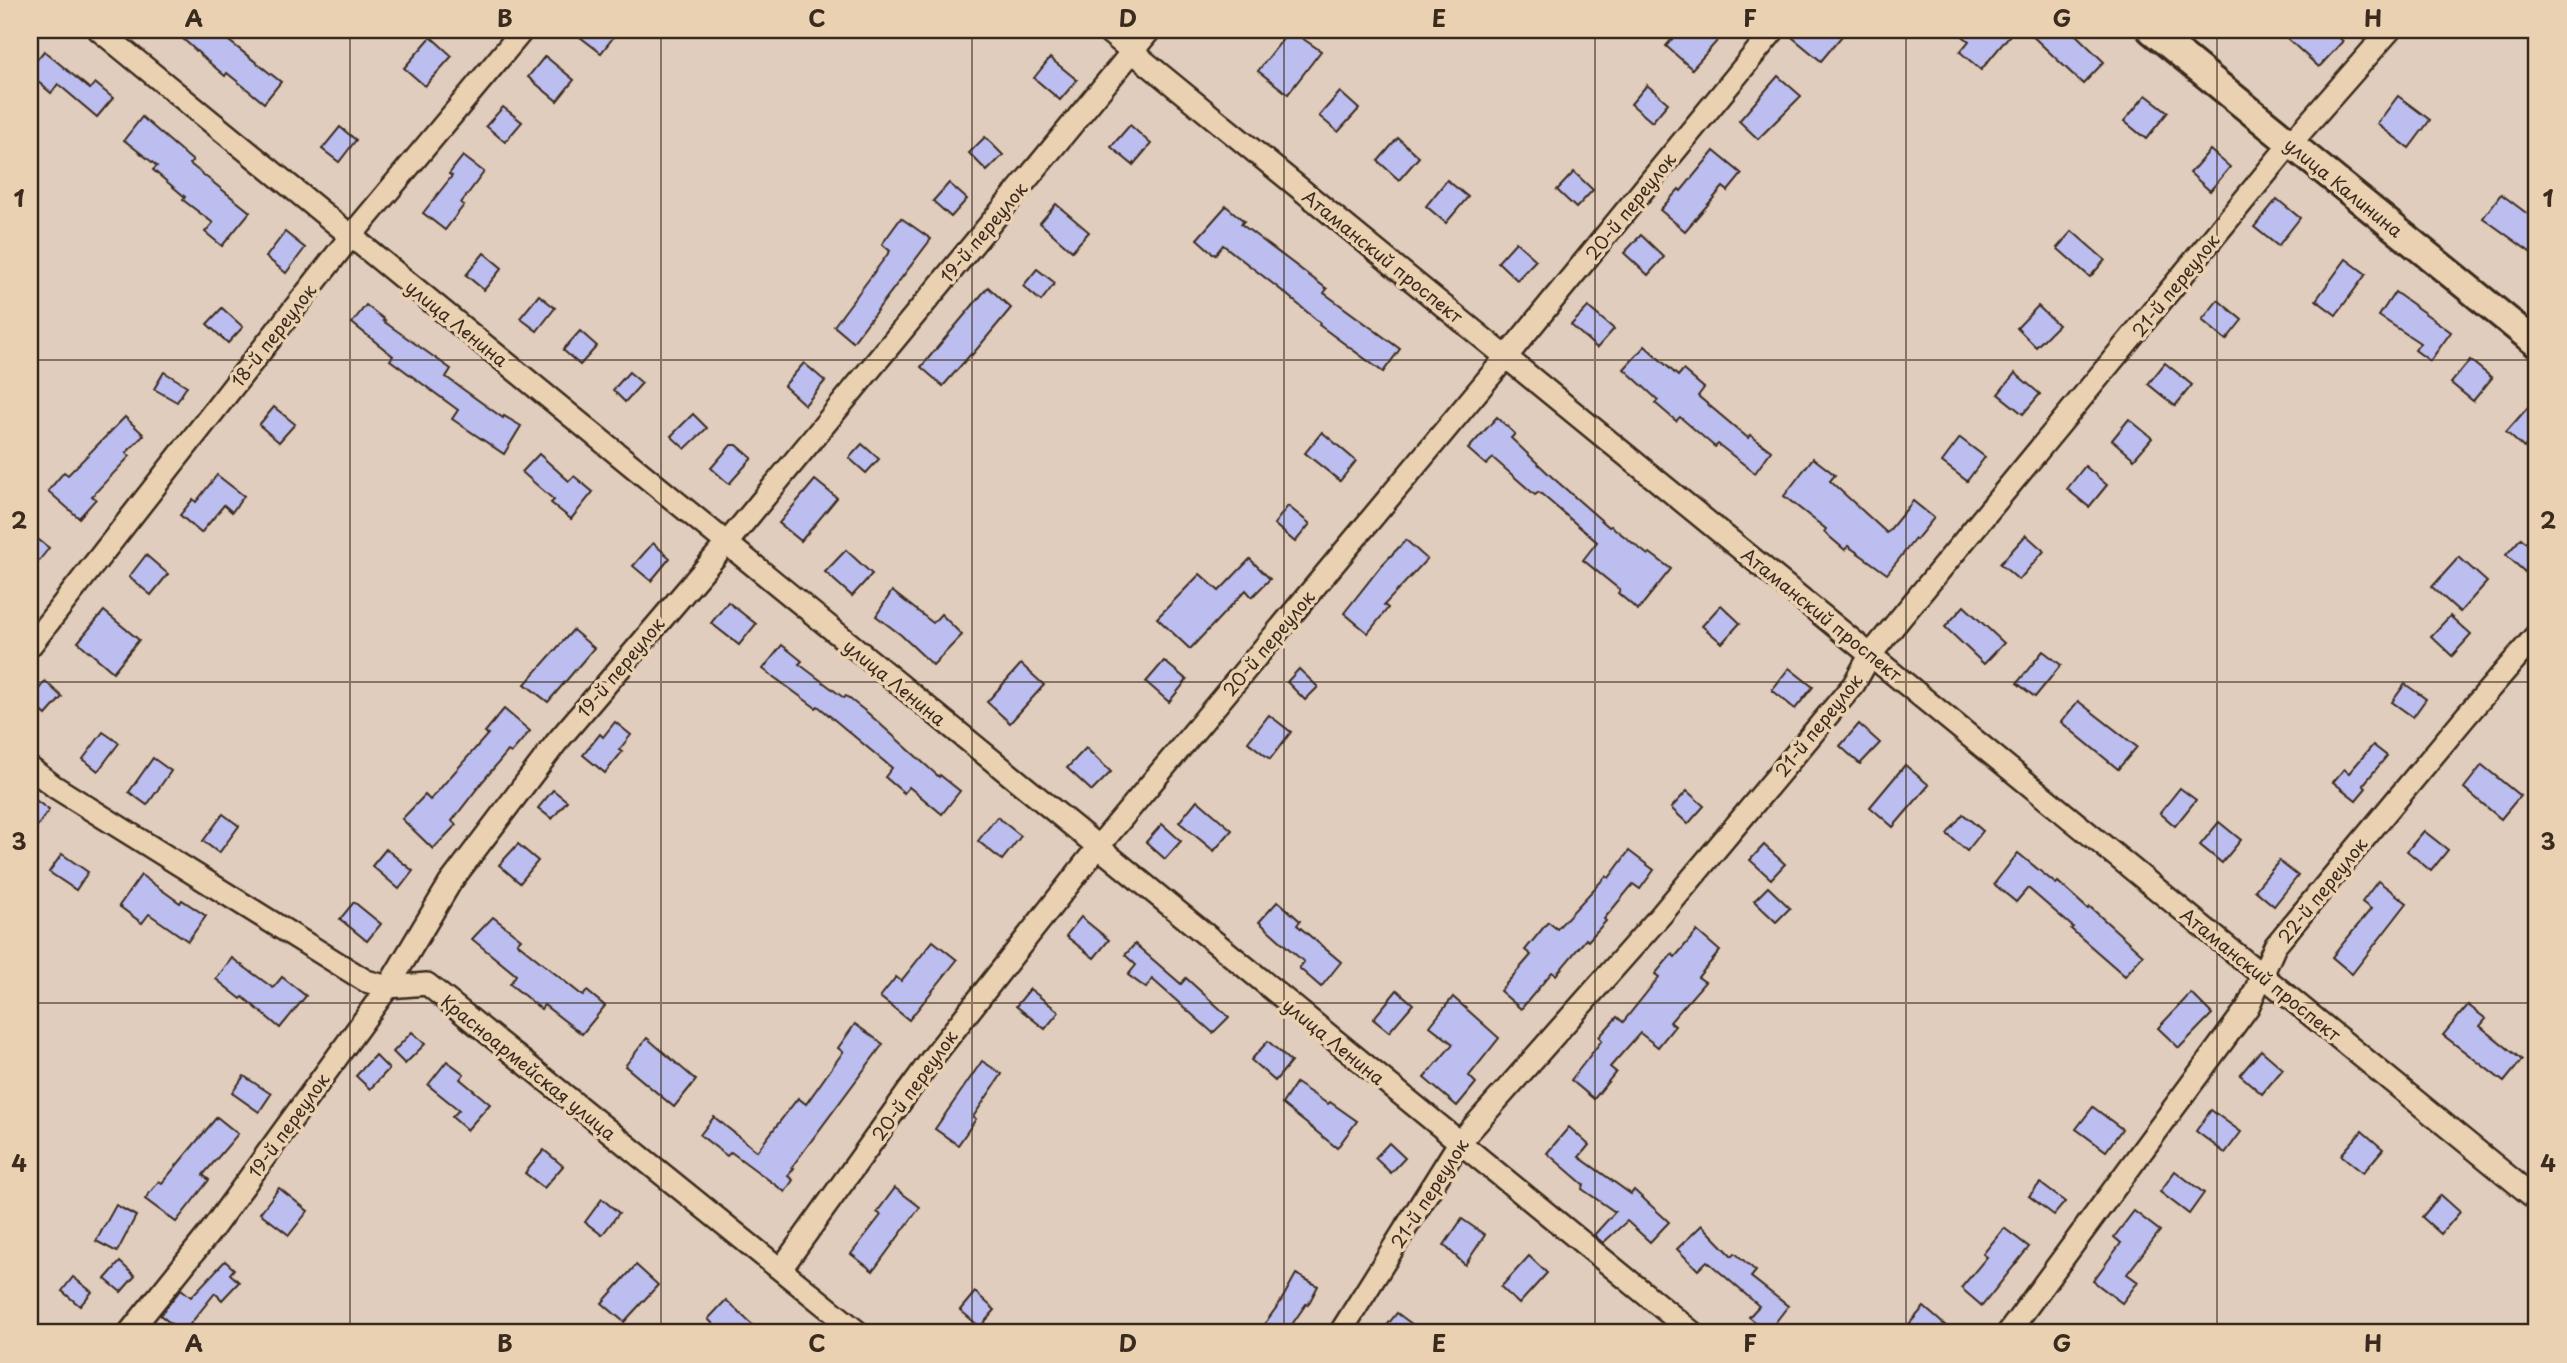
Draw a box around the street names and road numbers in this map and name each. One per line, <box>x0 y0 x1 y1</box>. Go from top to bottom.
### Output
street label: улица Калинина <box>2279 131 2410 244</box>
street label: 20-й переулок <box>1578 146 1682 265</box>
street label: 19-й переулок <box>933 176 1033 288</box>
street label: Атаманский проспект <box>1297 183 1469 329</box>
street label: 21-й переулок <box>2125 227 2225 343</box>
street label: улица Ленина <box>400 273 515 373</box>
street label: 18-й переулок <box>224 277 322 392</box>
street label: Атаманский проспект <box>1736 541 1908 687</box>
street label: 20-й переулок <box>1216 584 1321 702</box>
street label: 19-й переулок <box>570 611 670 723</box>
street label: улица Ленина <box>838 632 953 732</box>
street label: 21-й переулок <box>1768 667 1868 783</box>
street label: 22-й переулок <box>2271 831 2373 949</box>
street label: Атаманский проспект <box>2175 901 2347 1047</box>
street label: Красноармейская улица <box>436 988 623 1147</box>
street label: улица Ленина <box>1277 991 1392 1091</box>
street label: 20-й переулок <box>865 1024 964 1146</box>
street label: 19-й переулок <box>241 1067 336 1183</box>
street label: 21-й переулок <box>1383 1132 1475 1253</box>

